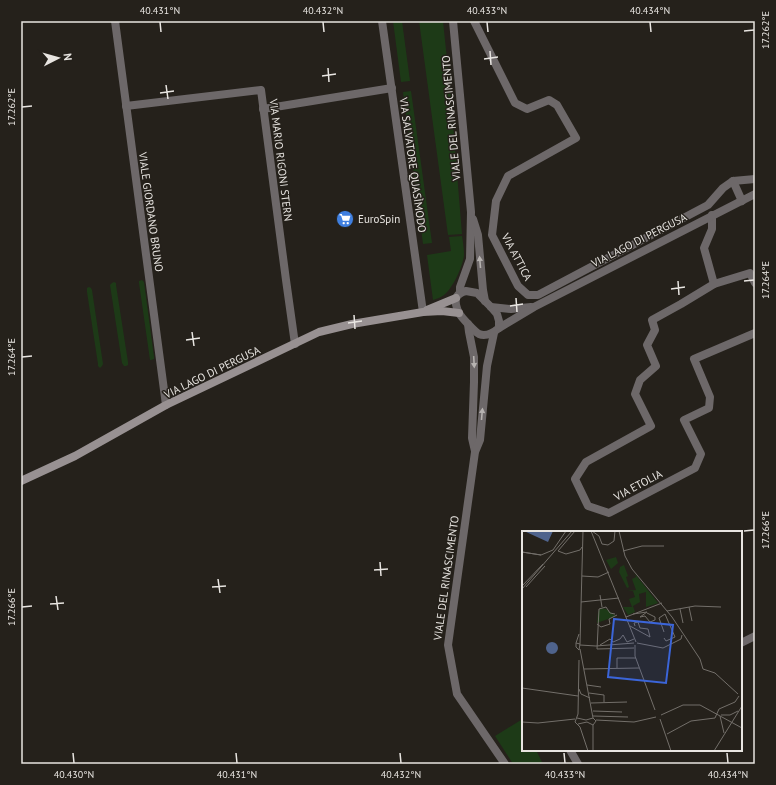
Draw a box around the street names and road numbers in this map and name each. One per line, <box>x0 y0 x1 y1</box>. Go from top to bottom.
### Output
street label: VIALE DEL RINASCIMENTO <box>439 55 464 182</box>
street label: VIA SALVATORE QUASÌMODO <box>396 96 429 233</box>
street label: VIA MARIO RIGONI STERN <box>266 97 295 222</box>
street label: VIALE GIORDANO BRUNO <box>136 150 166 273</box>
street label: VIA LAGO DI PERGUSA <box>588 210 690 271</box>
street label: VIA ATTICA <box>498 230 536 284</box>
street label: VIA LAGO DI PERGUSA <box>161 342 263 402</box>
street label: VIA ETOLIA <box>611 466 665 504</box>
street label: VIALE DEL RINASCIMENTO <box>430 515 462 642</box>

